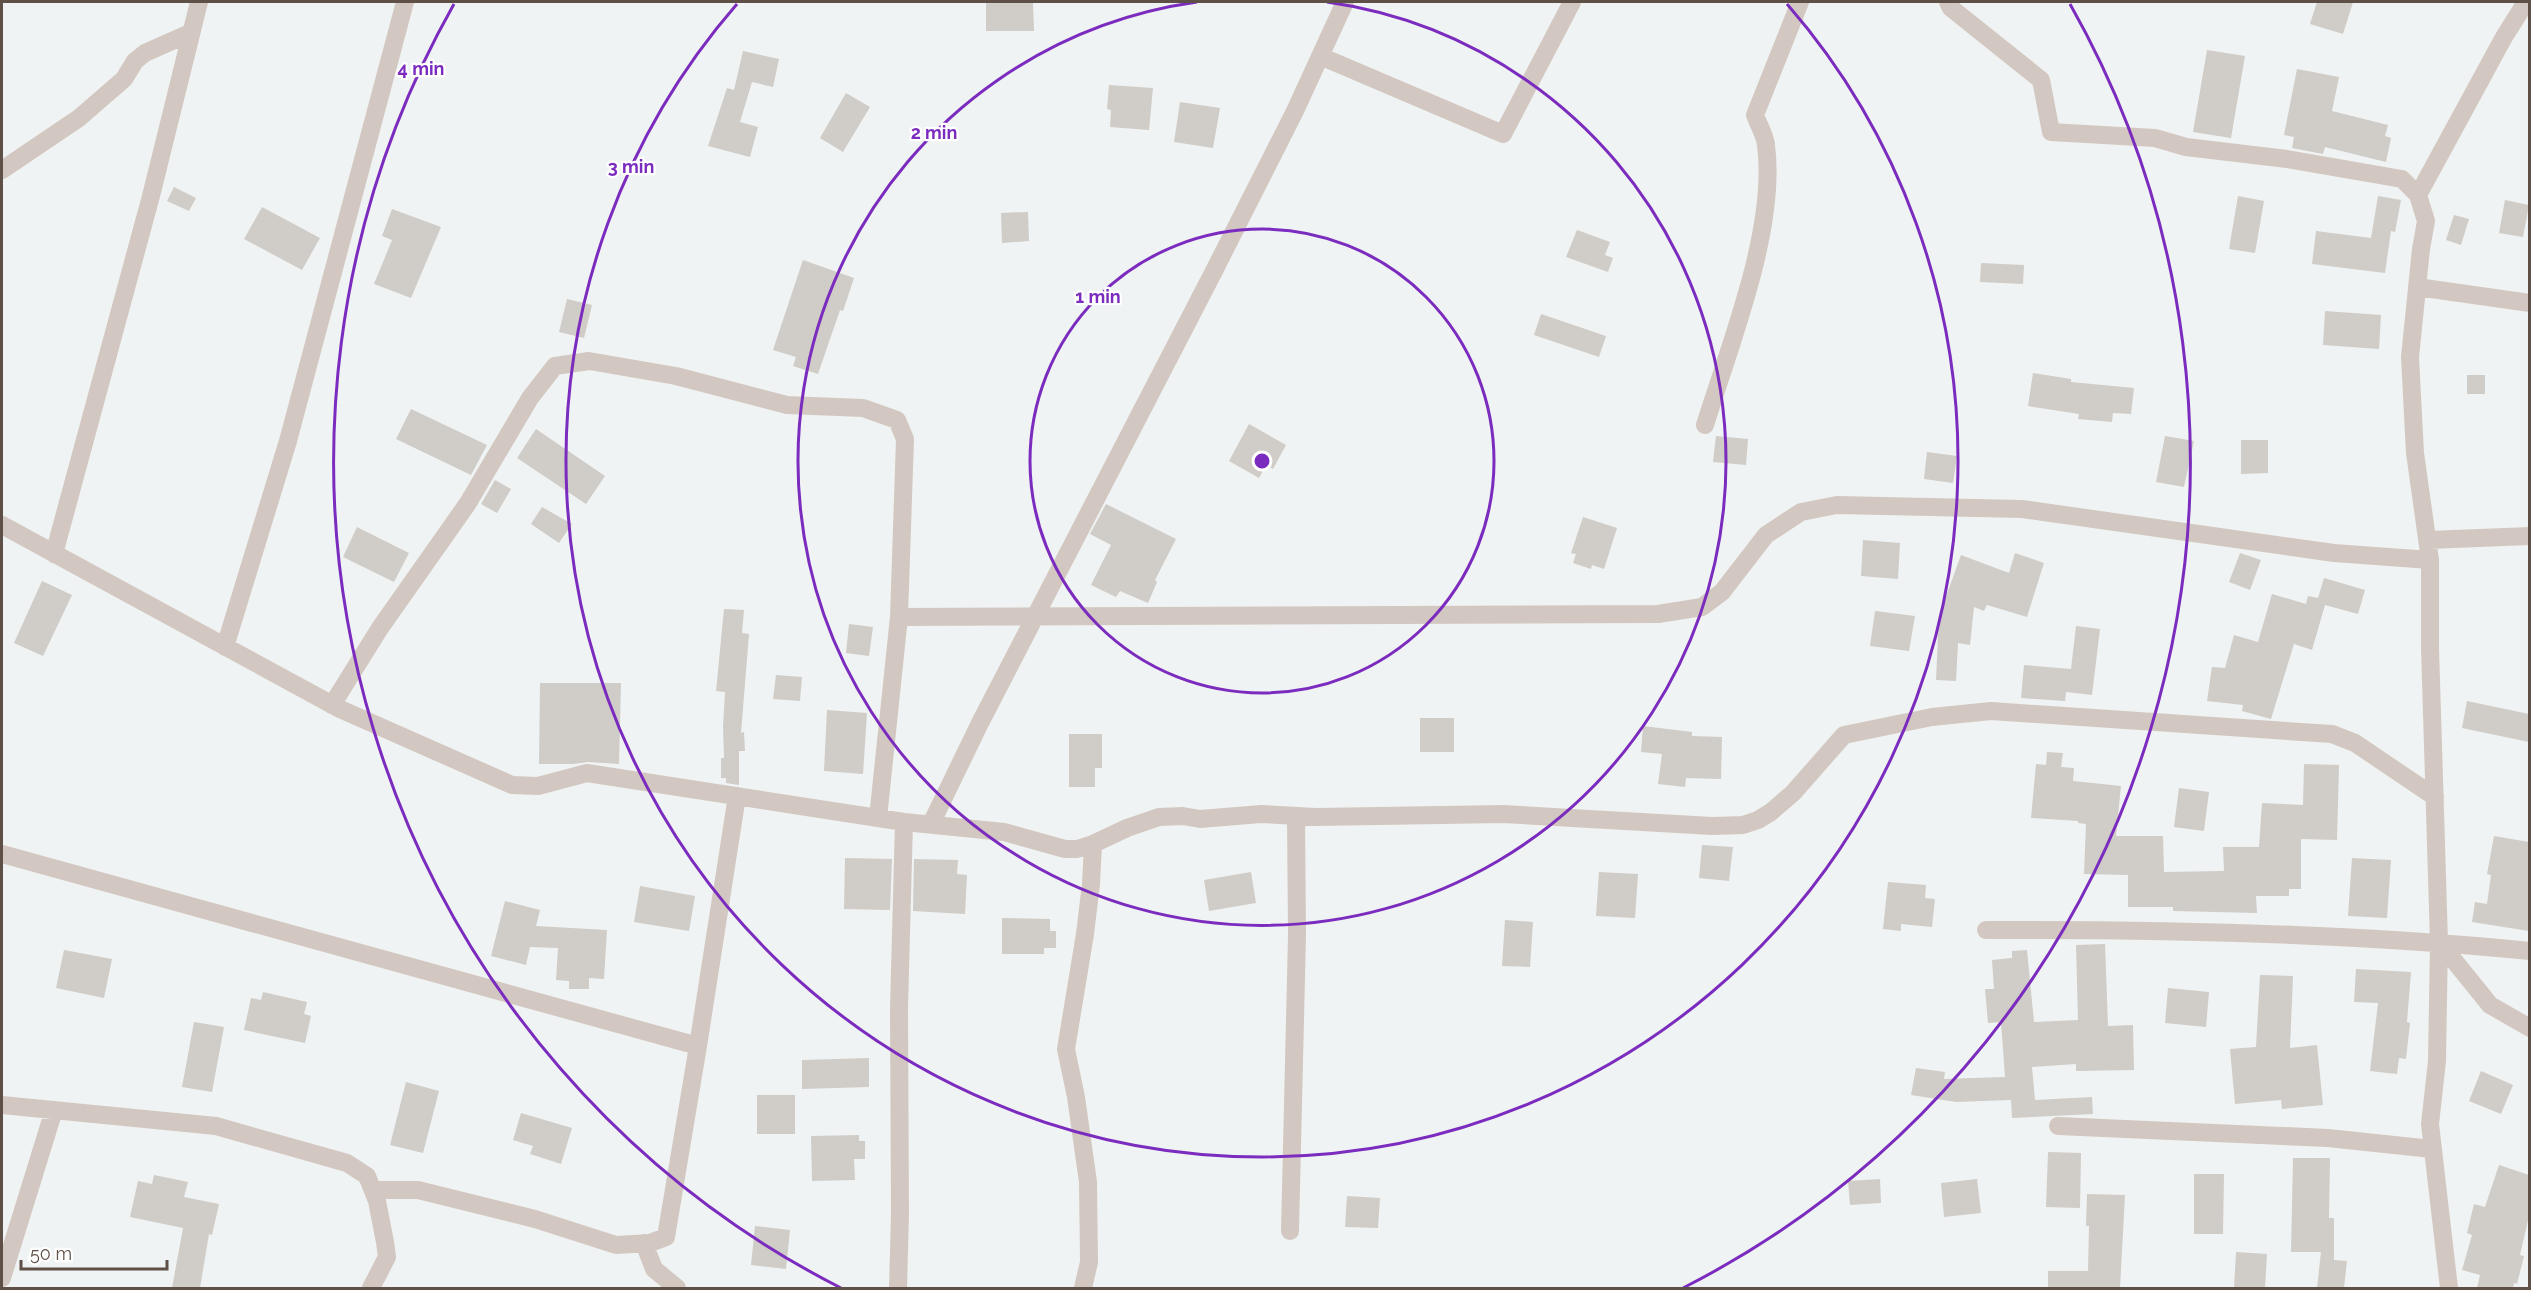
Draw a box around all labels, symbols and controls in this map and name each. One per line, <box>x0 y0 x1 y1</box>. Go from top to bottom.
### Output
text: 4 min <box>398 58 444 79</box>
text: 2 min <box>911 122 957 143</box>
text: 3 min <box>608 156 654 177</box>
text: 1 min <box>1075 286 1121 307</box>
centre of rings <box>1252 451 1272 471</box>
scale bar <box>21 1233 166 1271</box>
text: 50 m <box>30 1243 72 1264</box>

